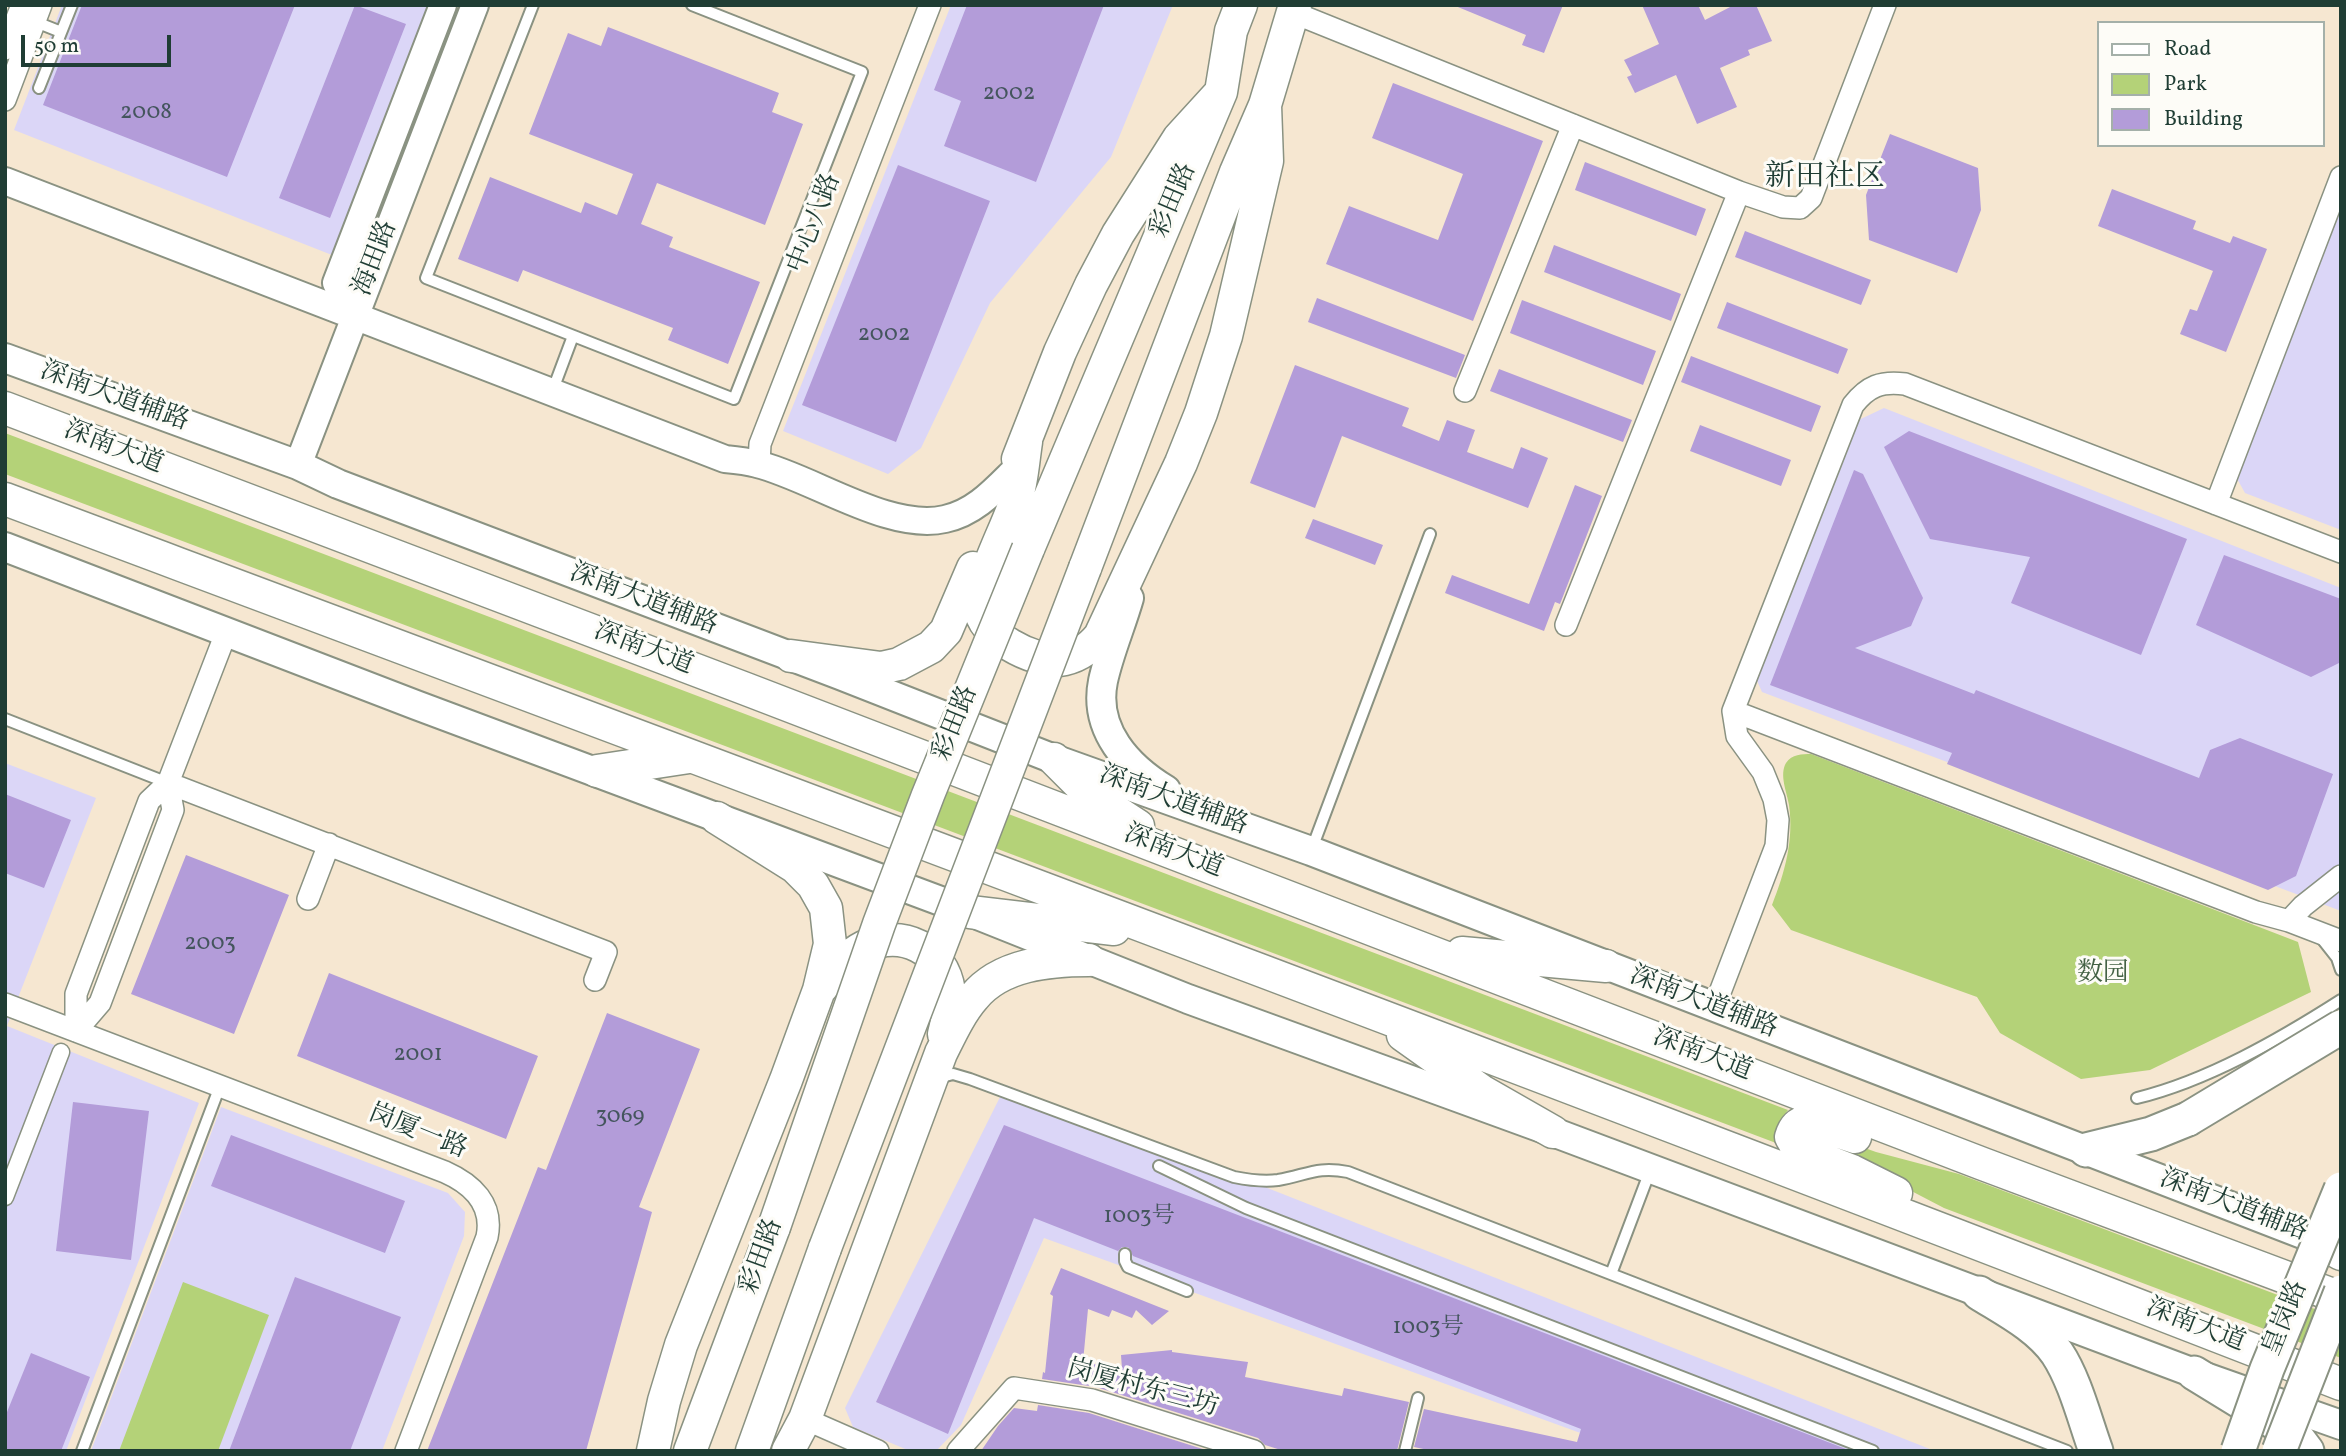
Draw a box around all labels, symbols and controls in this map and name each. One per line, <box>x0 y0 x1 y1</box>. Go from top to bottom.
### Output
scale bar <box>24 21 175 65</box>
legend <box>2098 21 2325 147</box>
text: 50 m <box>34 32 79 61</box>
text: Road <box>2164 35 2211 64</box>
text: Park <box>2164 70 2207 99</box>
house number: 2002 <box>983 81 1035 109</box>
house number: 2008 <box>120 100 172 128</box>
text: Building <box>2164 105 2243 134</box>
street label: 彩田路 <box>1145 159 1205 243</box>
district label: 新田社区 <box>1765 161 1885 197</box>
street label: 中心八路 <box>783 170 849 278</box>
street label: 海田路 <box>348 217 406 301</box>
house number: 2002 <box>858 322 910 350</box>
street label: 深南大道辅路 <box>35 357 193 439</box>
street label: 深南大道 <box>59 416 167 482</box>
street label: 深南大道辅路 <box>565 558 721 644</box>
street label: 深南大道 <box>589 617 697 683</box>
street label: 彩田路 <box>928 682 986 766</box>
street label: 深南大道辅路 <box>1094 761 1252 843</box>
street label: 深南大道 <box>1119 820 1227 886</box>
house number: 2003 <box>184 931 236 959</box>
park label: 数园 <box>2077 959 2129 991</box>
street label: 深南大道辅路 <box>1625 961 1781 1047</box>
street label: 深南大道 <box>1648 1023 1756 1089</box>
house number: 2001 <box>393 1042 443 1070</box>
street label: 岗厦一路 <box>363 1099 471 1167</box>
house number: 3069 <box>595 1104 645 1132</box>
street label: 深南大道辅路 <box>2155 1164 2311 1250</box>
house number: 1003号 <box>1103 1204 1175 1232</box>
street label: 彩田路 <box>735 1215 791 1299</box>
street label: 皇岗路 <box>2258 1277 2316 1361</box>
street label: 深南大道 <box>2141 1294 2249 1360</box>
house number: 1003号 <box>1392 1315 1464 1343</box>
street label: 岗厦村东三坊 <box>1063 1355 1221 1425</box>

